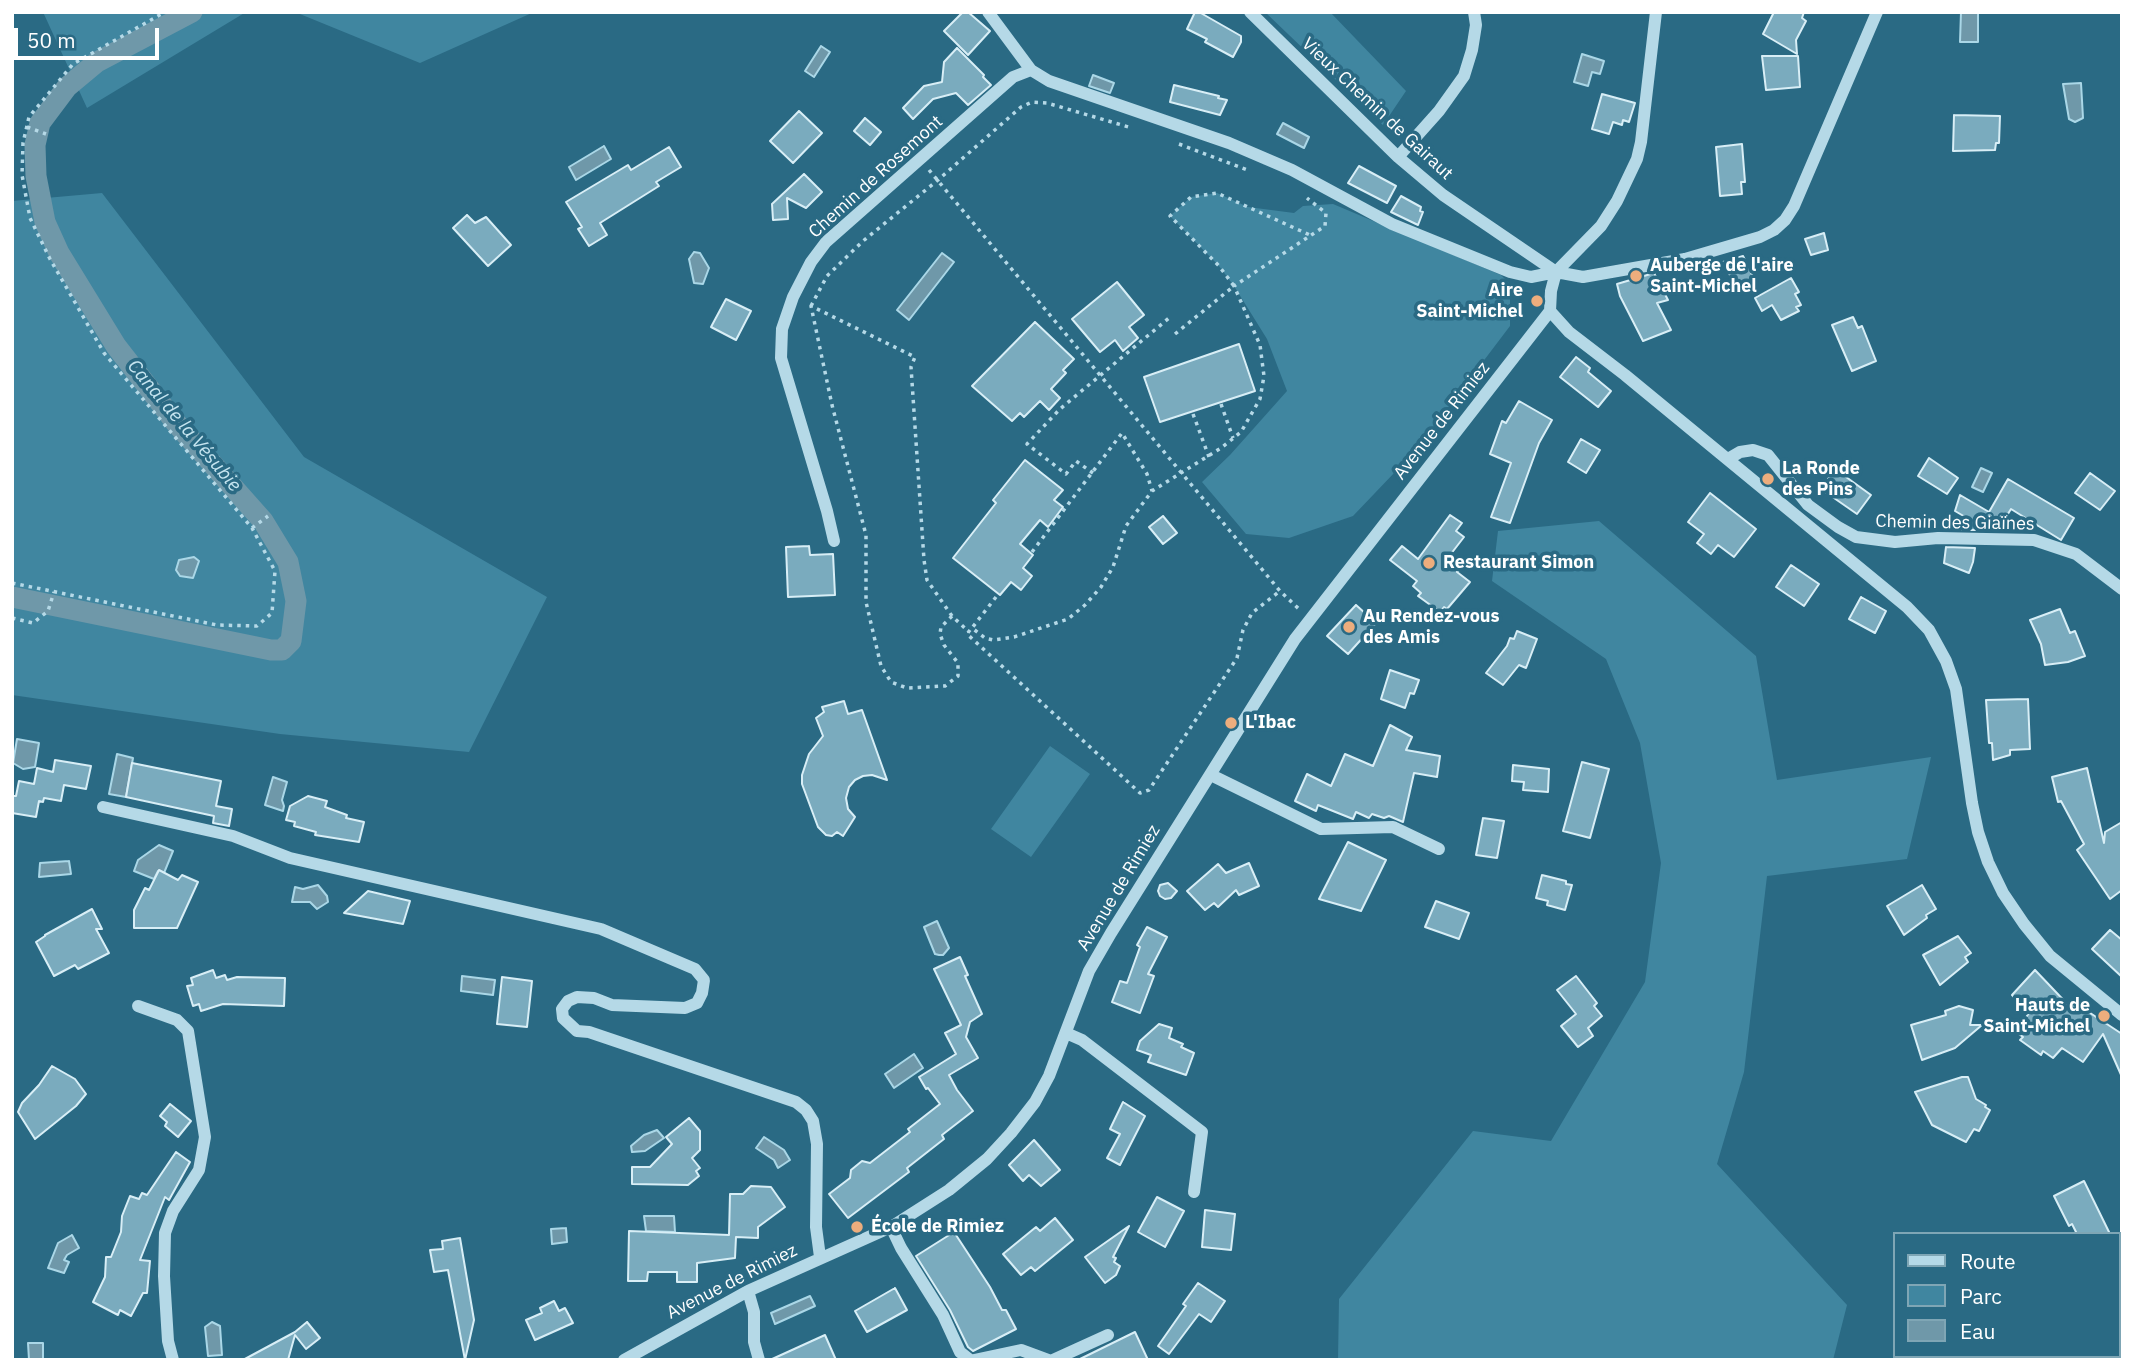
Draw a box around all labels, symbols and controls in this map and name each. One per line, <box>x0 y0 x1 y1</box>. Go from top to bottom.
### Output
scale bar <box>18 14 163 58</box>
text: 50 m <box>27 26 76 54</box>
street label: Vieux Chemin de Gairaut <box>1297 33 1457 185</box>
street label: Chemin de Rosemont <box>805 111 947 243</box>
place label: Auberge de l'aire Saint-Michel <box>1650 255 1794 298</box>
marker: Auberge de l'aire Saint-Michel <box>1628 268 1644 284</box>
place label: Aire Saint-Michel <box>1416 280 1523 322</box>
marker: Aire Saint-Michel <box>1529 293 1545 309</box>
water label: Canal de la Vésubie <box>122 355 246 497</box>
street label: Avenue de Rimiez <box>1389 358 1495 484</box>
place label: La Ronde des Pins <box>1782 458 1860 500</box>
marker: La Ronde des Pins <box>1760 471 1776 487</box>
street label: Chemin des Giaïnes <box>1875 511 2035 535</box>
place label: Restaurant Simon <box>1443 552 1594 574</box>
marker: Restaurant Simon <box>1421 555 1437 571</box>
place label: Au Rendez-vous des Amis <box>1363 606 1500 648</box>
marker: Au Rendez-vous des Amis <box>1341 619 1357 635</box>
place label: L'Ibac <box>1245 712 1296 734</box>
marker: L'Ibac <box>1223 715 1239 731</box>
street label: Avenue de Rimiez <box>1073 821 1165 955</box>
place label: Hauts de Saint-Michel <box>1983 995 2090 1038</box>
marker: Hauts de Saint-Michel <box>2096 1008 2112 1024</box>
place label: École de Rimiez <box>871 1216 1004 1238</box>
marker: École de Rimiez <box>849 1219 865 1235</box>
legend <box>1892 1232 2120 1358</box>
street label: Avenue de Rimiez <box>663 1240 801 1324</box>
text: Route <box>1960 1247 2016 1275</box>
text: Parc <box>1960 1282 2002 1310</box>
text: Eau <box>1960 1317 1995 1345</box>

